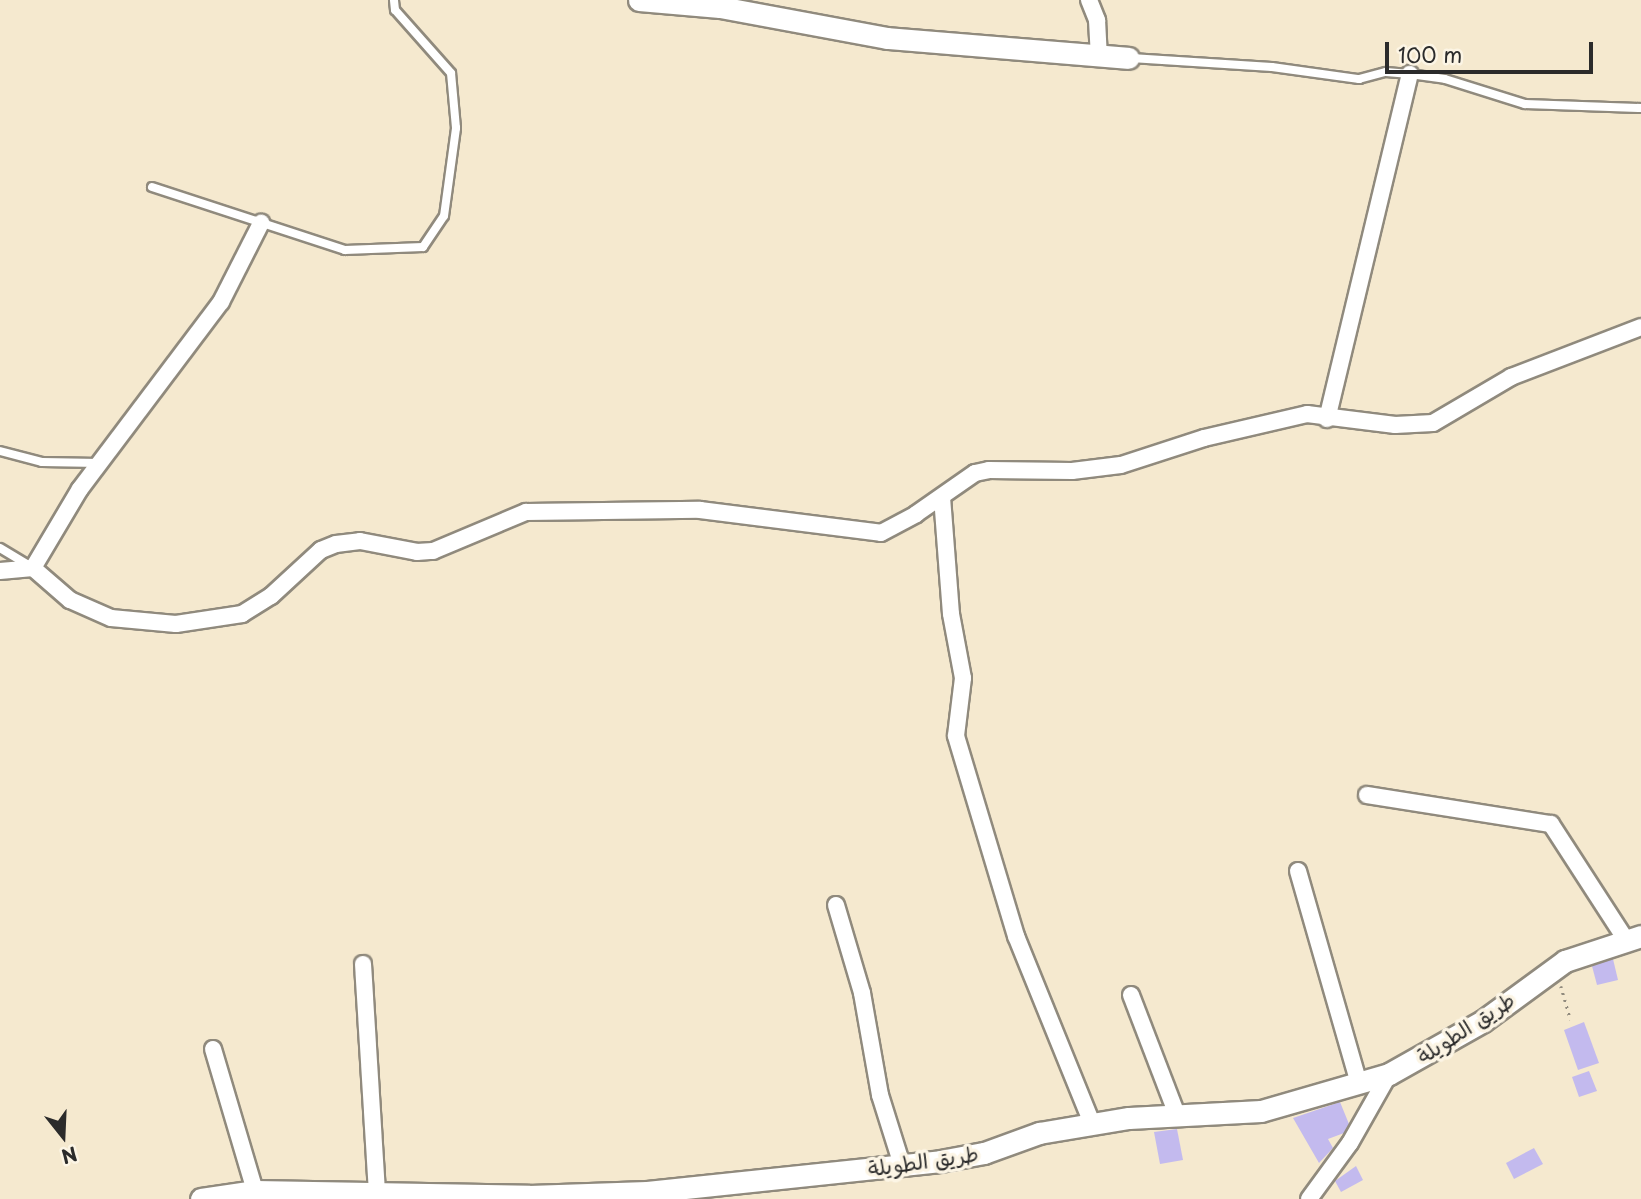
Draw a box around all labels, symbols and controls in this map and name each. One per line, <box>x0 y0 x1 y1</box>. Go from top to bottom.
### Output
scale bar <box>1389 28 1597 72</box>
text: 100 m <box>1398 38 1462 70</box>
street label: طريق الطويلة <box>1411 986 1519 1068</box>
north arrow <box>28 1101 98 1171</box>
text: N <box>58 1140 81 1172</box>
street label: طريق الطويلة <box>866 1140 980 1180</box>

